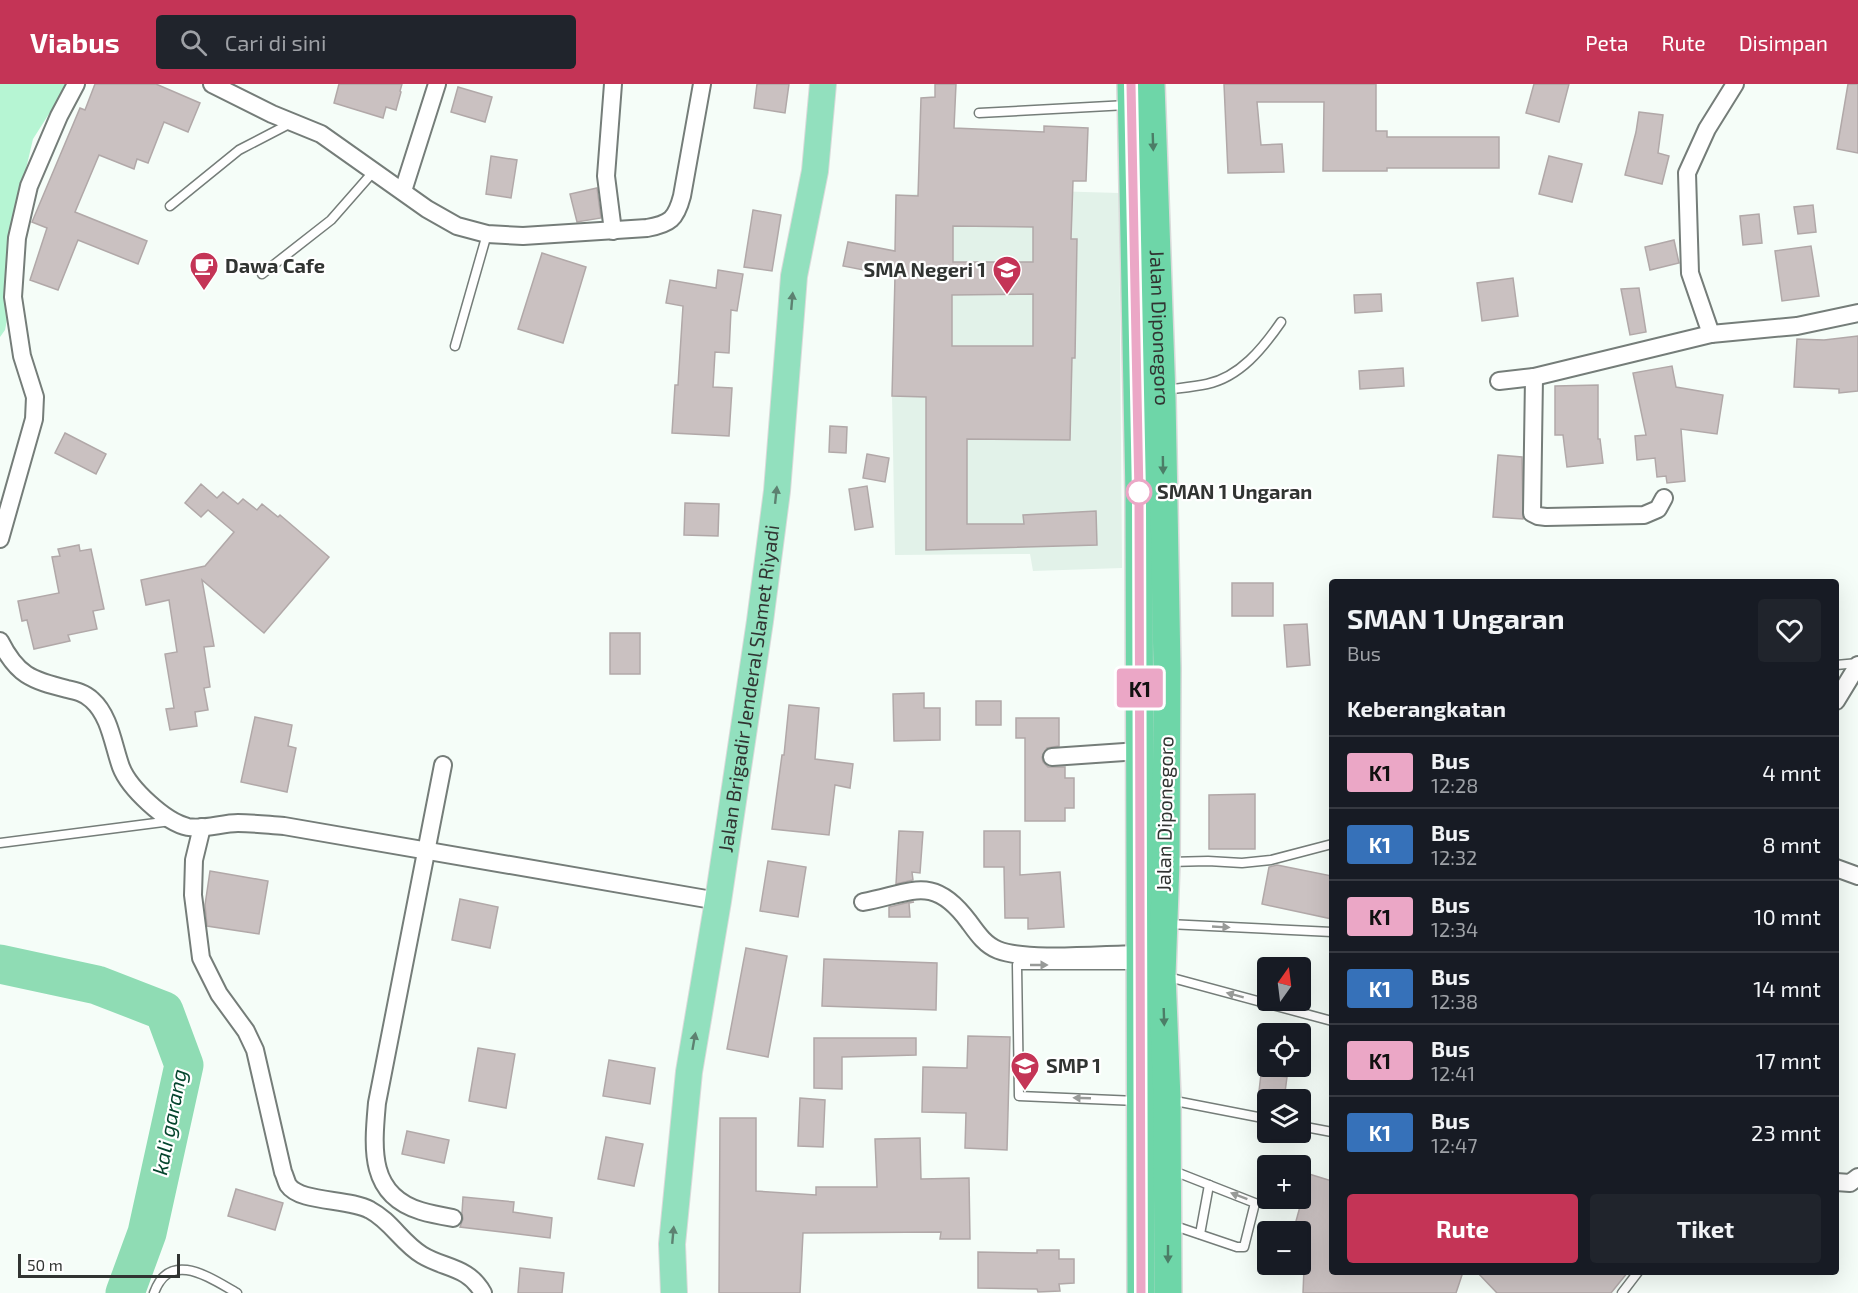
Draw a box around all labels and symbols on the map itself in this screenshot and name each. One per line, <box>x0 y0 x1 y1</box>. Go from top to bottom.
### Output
one-way arrow <box>1148 133 1157 152</box>
street label: Jalan Diponegoro <box>1146 249 1175 406</box>
cafe icon: Dawa Cafe <box>188 250 220 292</box>
place label: Dawa Cafe <box>225 253 325 277</box>
school or university icon: SMA Negeri 1 <box>991 254 1023 296</box>
place label: SMA Negeri 1 <box>864 257 986 281</box>
one-way arrow <box>787 291 797 310</box>
one-way arrow <box>1158 455 1168 474</box>
marker: SMAN 1 Ungaran <box>1126 479 1152 505</box>
place label: SMAN 1 Ungaran <box>1157 479 1312 503</box>
one-way arrow <box>771 485 781 504</box>
street label: Jalan Brigadir Jenderal Slamet Riyadi <box>712 523 783 854</box>
line badge: K1 <box>1113 668 1167 708</box>
street label: Jalan Diponegoro <box>1151 736 1177 892</box>
one-way arrow <box>1212 922 1231 931</box>
north arrow <box>1257 957 1311 1011</box>
one-way arrow <box>1029 960 1048 970</box>
one-way arrow <box>1226 990 1244 999</box>
one-way arrow <box>1159 1007 1168 1026</box>
one-way arrow <box>690 1031 699 1050</box>
school or university icon: SMP 1 <box>1009 1050 1041 1092</box>
place label: SMP 1 <box>1046 1053 1101 1077</box>
water label: kali garang <box>146 1067 191 1177</box>
one-way arrow <box>1072 1093 1091 1103</box>
one-way arrow <box>1230 1191 1248 1201</box>
one-way arrow <box>668 1225 678 1244</box>
one-way arrow <box>1163 1244 1173 1263</box>
scale bar <box>18 1251 180 1278</box>

